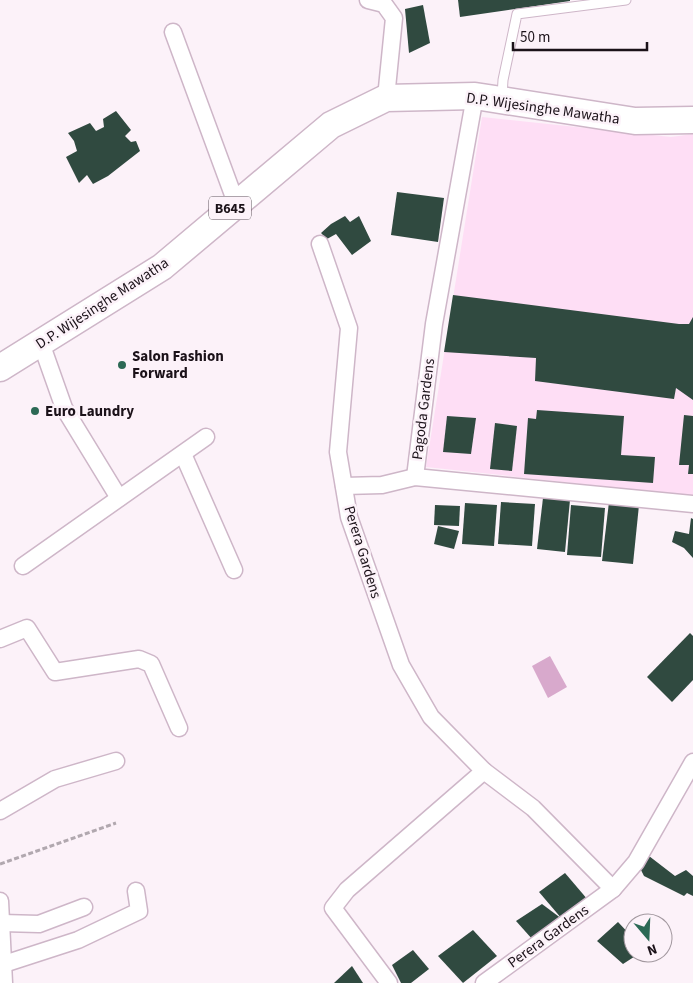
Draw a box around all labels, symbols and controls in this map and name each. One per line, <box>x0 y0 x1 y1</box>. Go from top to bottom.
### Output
scale bar <box>513 20 647 52</box>
text: 50 m <box>520 27 550 48</box>
street label: D.P. Wijesinghe Mawatha <box>465 87 621 130</box>
road number: B645 <box>209 197 251 220</box>
street label: D.P. Wijesinghe Mawatha <box>32 252 173 354</box>
place label: Salon Fashion Forward <box>132 346 224 384</box>
street label: Pagoda Gardens <box>407 357 440 461</box>
marker: Salon Fashion Forward <box>116 359 128 371</box>
place label: Euro Laundry <box>45 401 134 422</box>
marker: Euro Laundry <box>29 405 41 417</box>
street label: Perera Gardens <box>339 503 387 601</box>
street label: Perera Gardens <box>503 900 593 973</box>
north arrow <box>623 913 673 963</box>
text: N <box>644 938 660 960</box>

